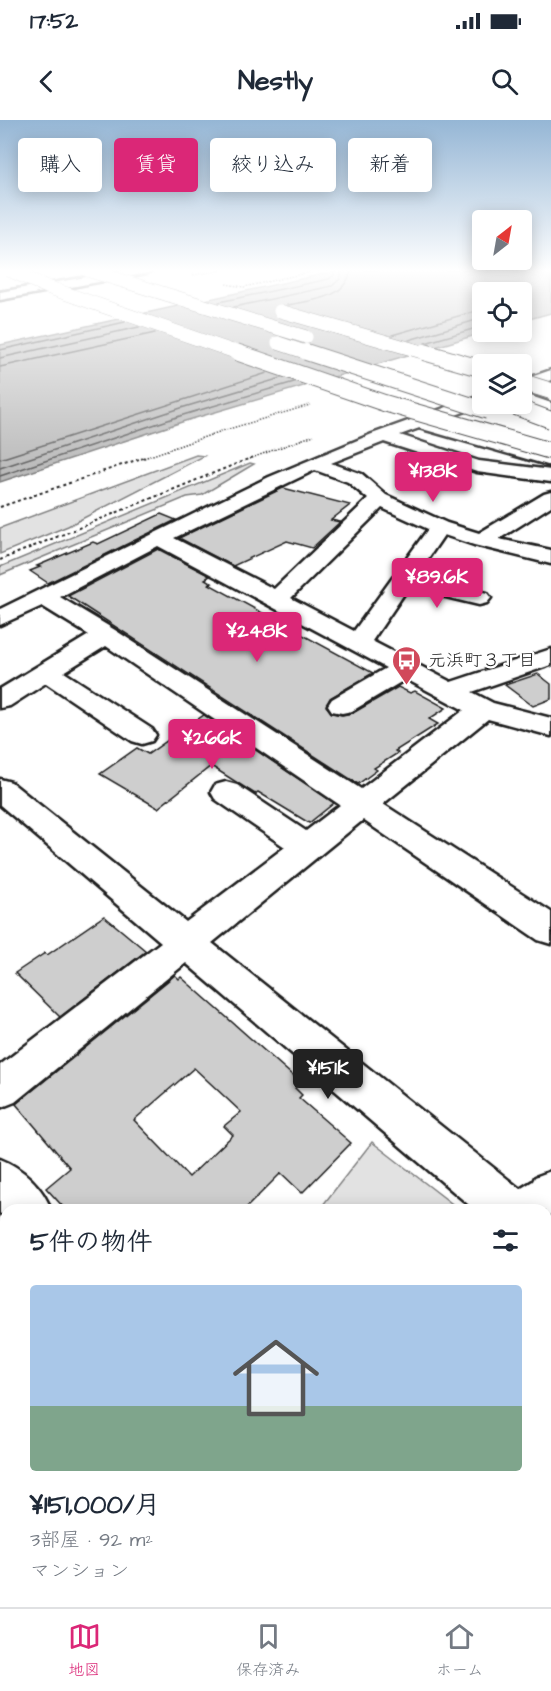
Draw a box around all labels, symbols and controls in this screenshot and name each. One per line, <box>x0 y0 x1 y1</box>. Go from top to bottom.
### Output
text: 17:52 <box>30 6 78 37</box>
text: Nestly <box>238 62 313 100</box>
icon: back <box>30 65 63 98</box>
icon: search <box>488 65 521 98</box>
chip: 購入 <box>18 138 102 192</box>
chip: 賃貸 <box>114 138 198 192</box>
chip: 絞り込み <box>210 138 336 192</box>
chip: 新着 <box>348 138 432 192</box>
north arrow <box>472 210 532 270</box>
map controls <box>472 210 532 414</box>
button: locate <box>472 282 532 342</box>
button: layers <box>472 354 532 414</box>
pin: ¥138K <box>391 452 475 503</box>
text: ¥138K <box>409 457 457 485</box>
pin: ¥89.6K <box>388 558 486 609</box>
text: ¥89.6K <box>406 563 468 591</box>
pin: ¥248K <box>215 612 299 663</box>
text: ¥248K <box>227 617 287 645</box>
bus stop icon: 元浜町３丁目 <box>391 644 423 686</box>
place label: 元浜町３丁目 <box>428 648 536 673</box>
pin: ¥266K <box>170 719 254 770</box>
text: ¥266K <box>182 724 242 752</box>
pin: ¥151K <box>286 1049 370 1100</box>
text: ¥151K <box>307 1054 349 1082</box>
text: 5件の物件 <box>30 1224 152 1260</box>
icon: filters <box>489 1224 522 1257</box>
icon: home <box>222 1324 330 1432</box>
text: ¥151,000/月 <box>30 1487 161 1523</box>
text: 3部屋 · 92 m² <box>30 1526 153 1554</box>
text: マンション <box>30 1557 129 1585</box>
tab: 地図 <box>68 1620 101 1681</box>
tab: 保存済み <box>236 1620 300 1681</box>
tab: ホーム <box>436 1620 483 1681</box>

